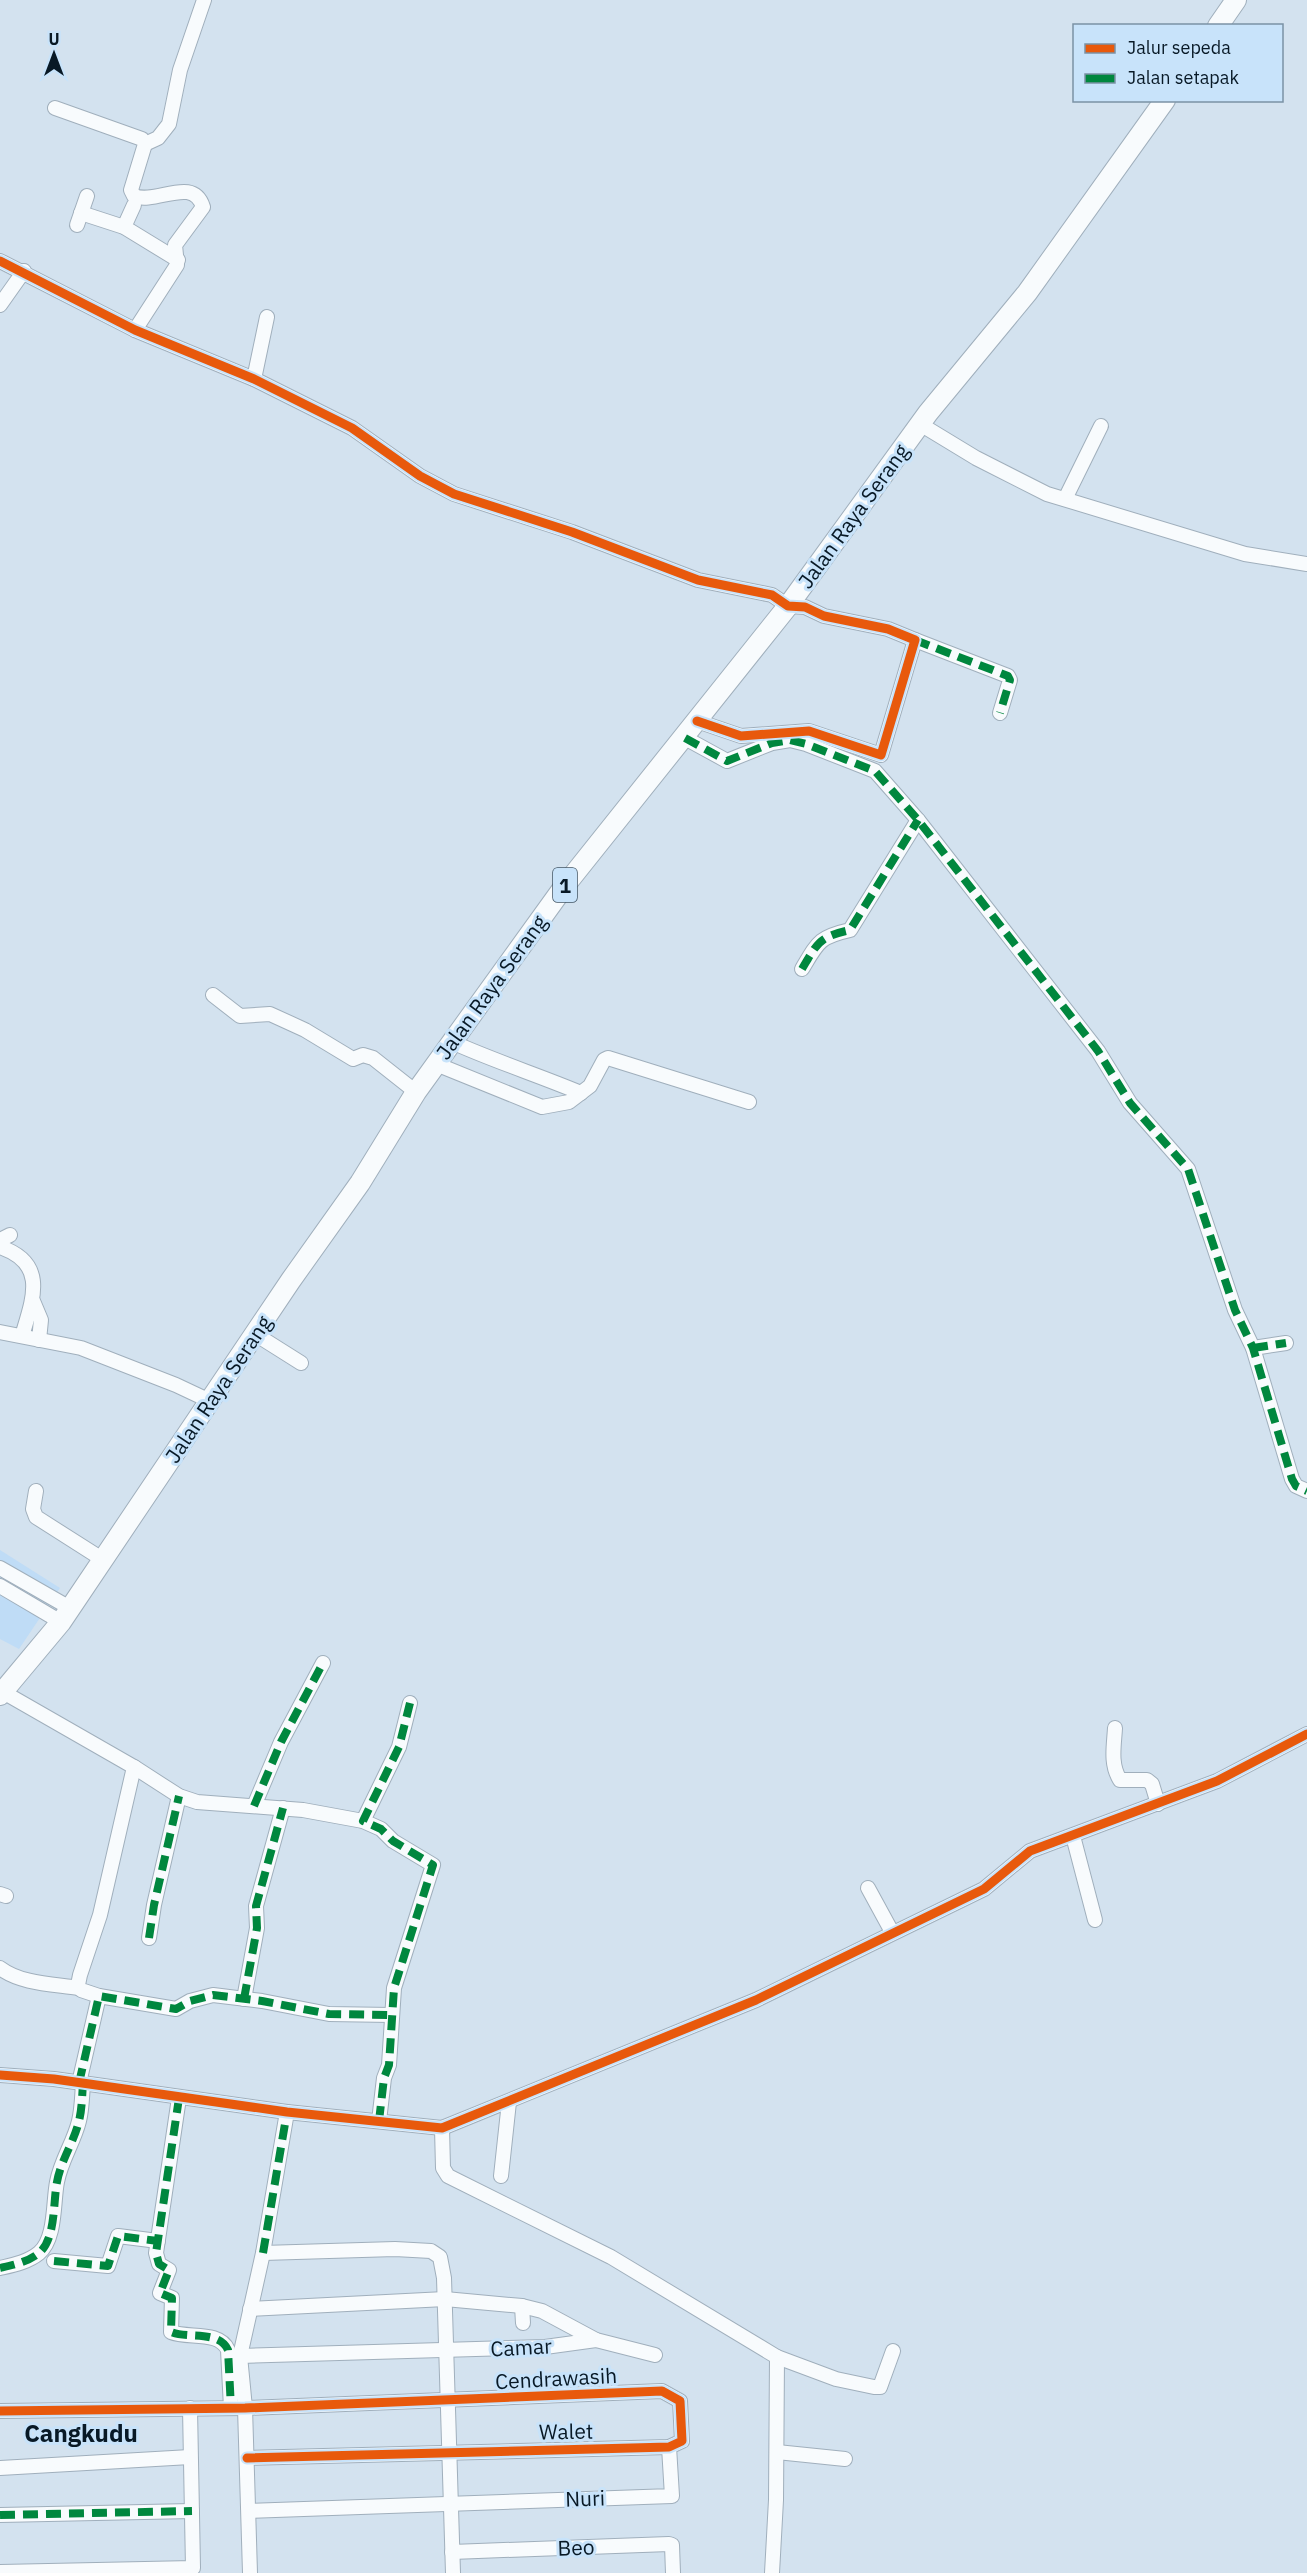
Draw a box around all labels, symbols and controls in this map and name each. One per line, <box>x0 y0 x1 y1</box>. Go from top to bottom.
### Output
north arrow <box>24 24 84 84</box>
legend <box>1073 24 1283 102</box>
text: U <box>48 29 60 49</box>
text: Jalur sepeda <box>1127 36 1231 59</box>
text: Jalan setapak <box>1127 66 1239 89</box>
street label: Jalan Raya Serang <box>791 438 915 594</box>
road number: 1 <box>553 868 577 902</box>
street label: Jalan Raya Serang <box>429 909 553 1065</box>
street label: Jalan Raya Serang <box>158 1310 278 1468</box>
street label: Camar <box>490 2331 553 2363</box>
street label: Cendrawasih <box>494 2361 618 2395</box>
district label: Cangkudu <box>24 2417 138 2449</box>
street label: Walet <box>539 2417 593 2445</box>
street label: Nuri <box>565 2483 605 2513</box>
street label: Beo <box>557 2532 595 2562</box>

